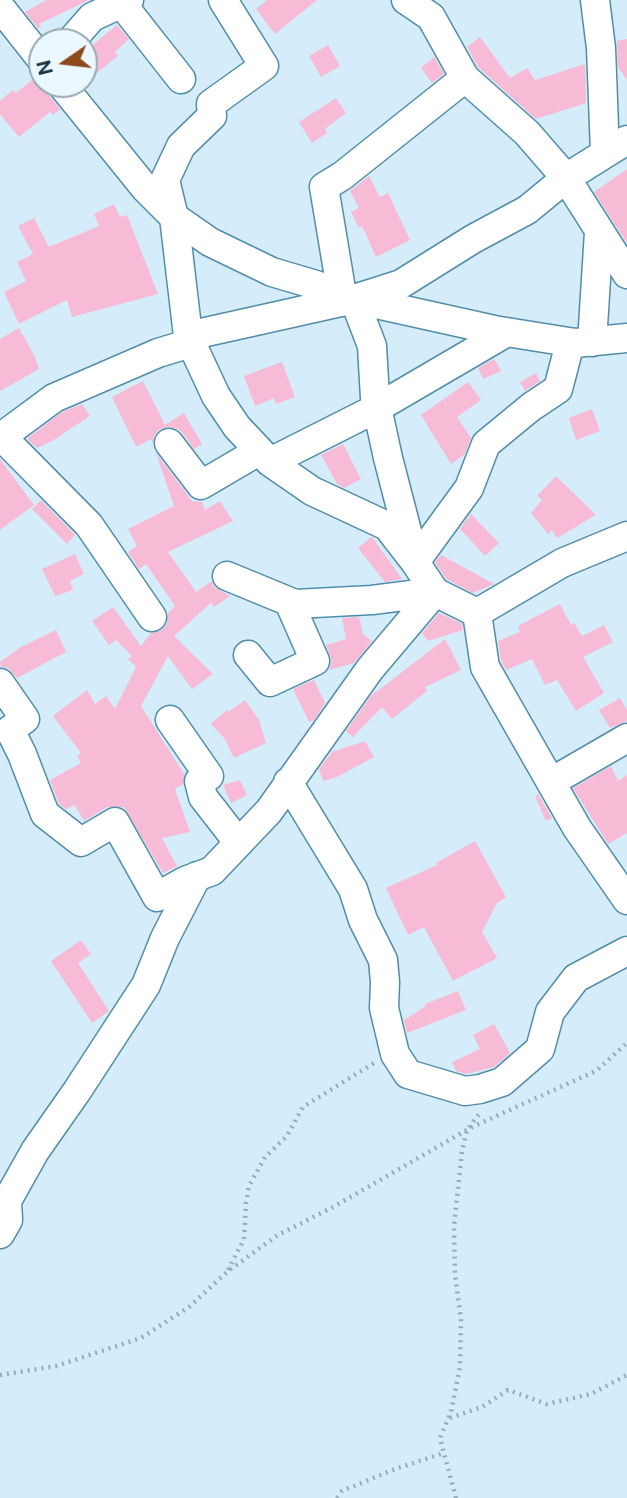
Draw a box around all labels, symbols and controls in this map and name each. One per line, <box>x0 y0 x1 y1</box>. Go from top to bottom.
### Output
north arrow <box>28 28 98 98</box>
text: N <box>32 58 57 77</box>

